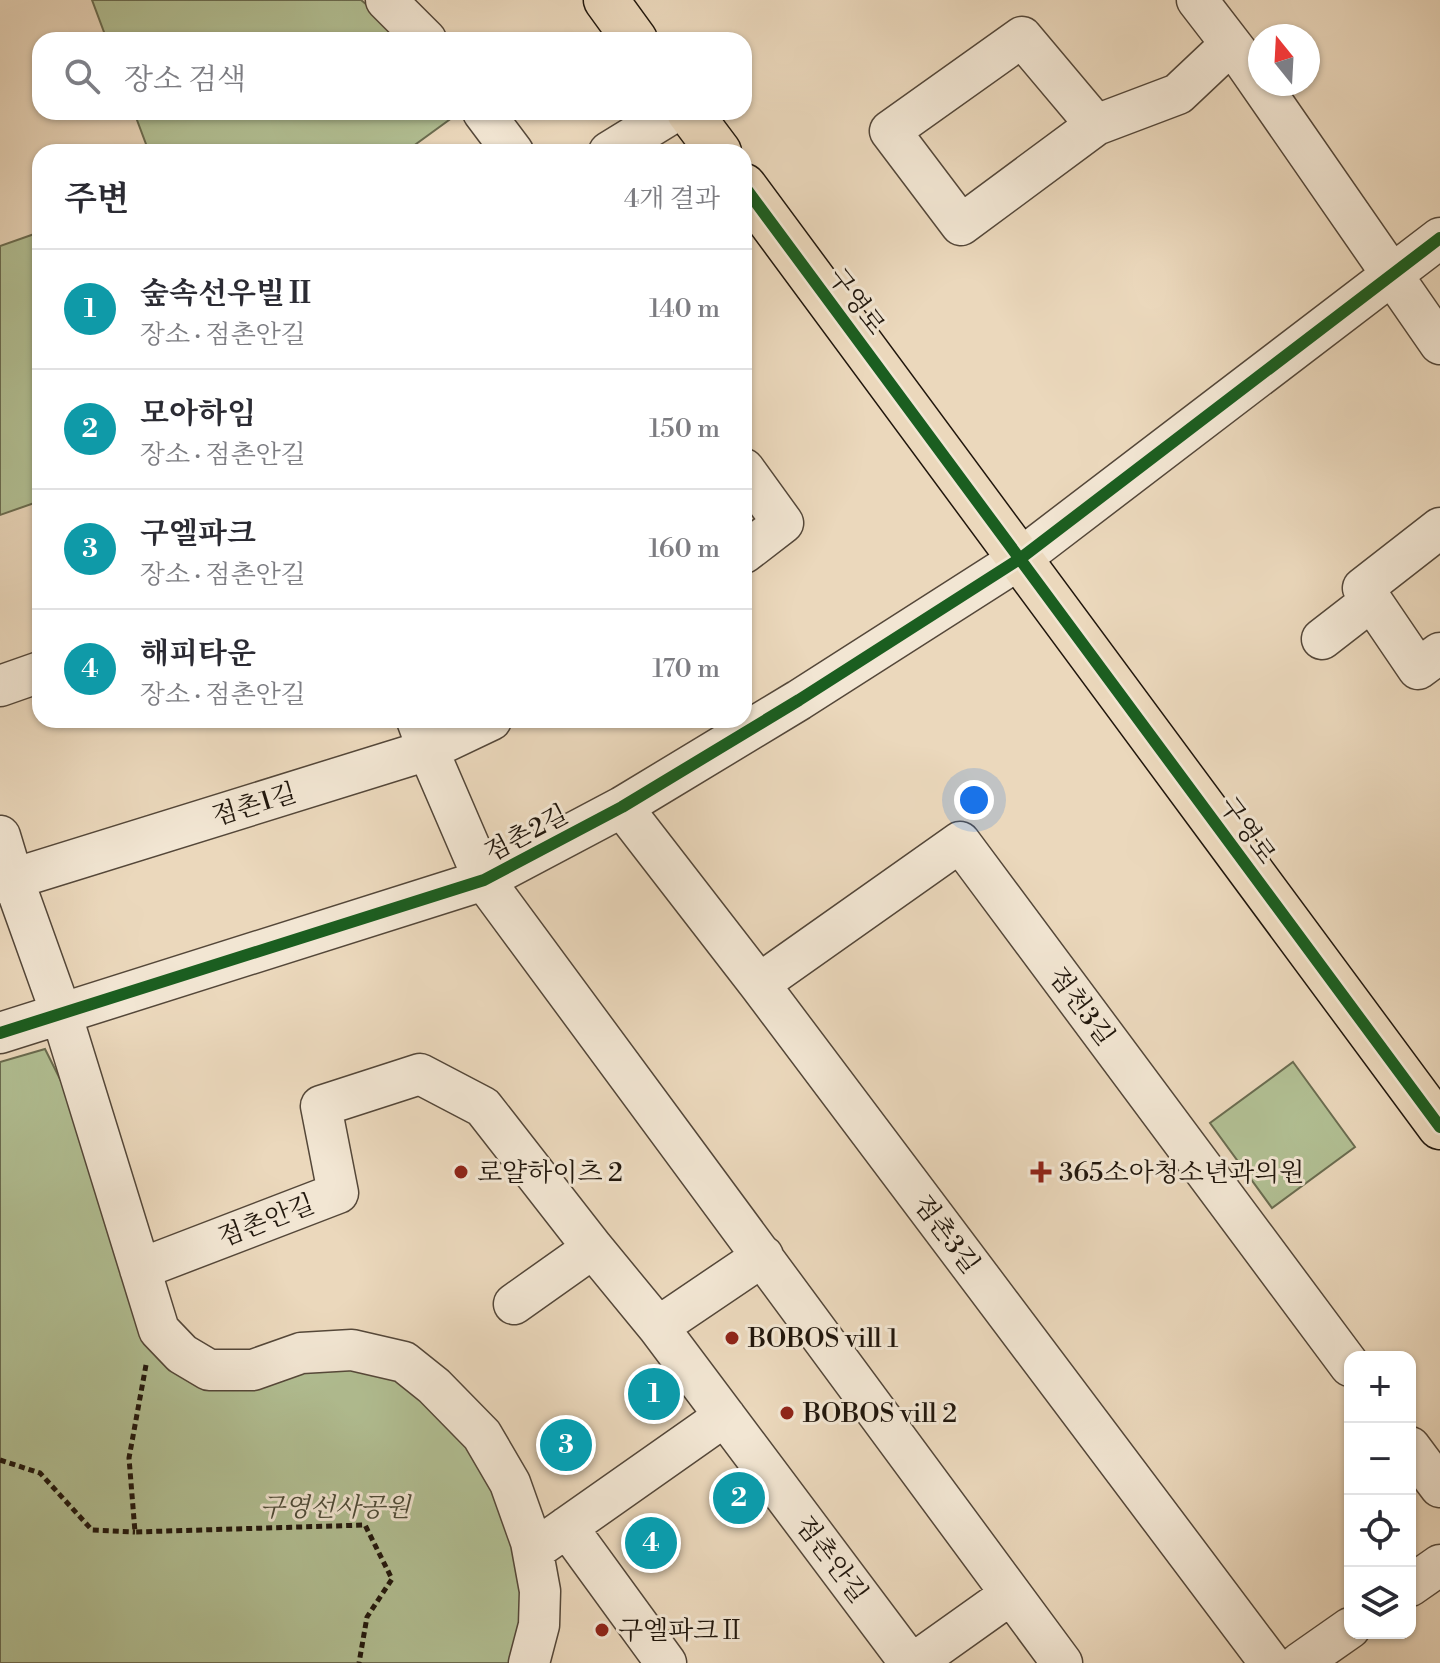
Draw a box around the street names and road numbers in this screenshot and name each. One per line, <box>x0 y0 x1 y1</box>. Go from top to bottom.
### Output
street label: 구영로 <box>821 262 892 341</box>
street label: 점촌1길 <box>208 777 300 833</box>
street label: 구영로 <box>1212 791 1282 870</box>
street label: 점촌2길 <box>479 799 574 869</box>
street label: 점천3길 <box>1041 961 1121 1052</box>
street label: 점촌안길 <box>214 1188 319 1254</box>
street label: 점촌3길 <box>906 1189 986 1280</box>
street label: 점촌안길 <box>788 1510 874 1609</box>

